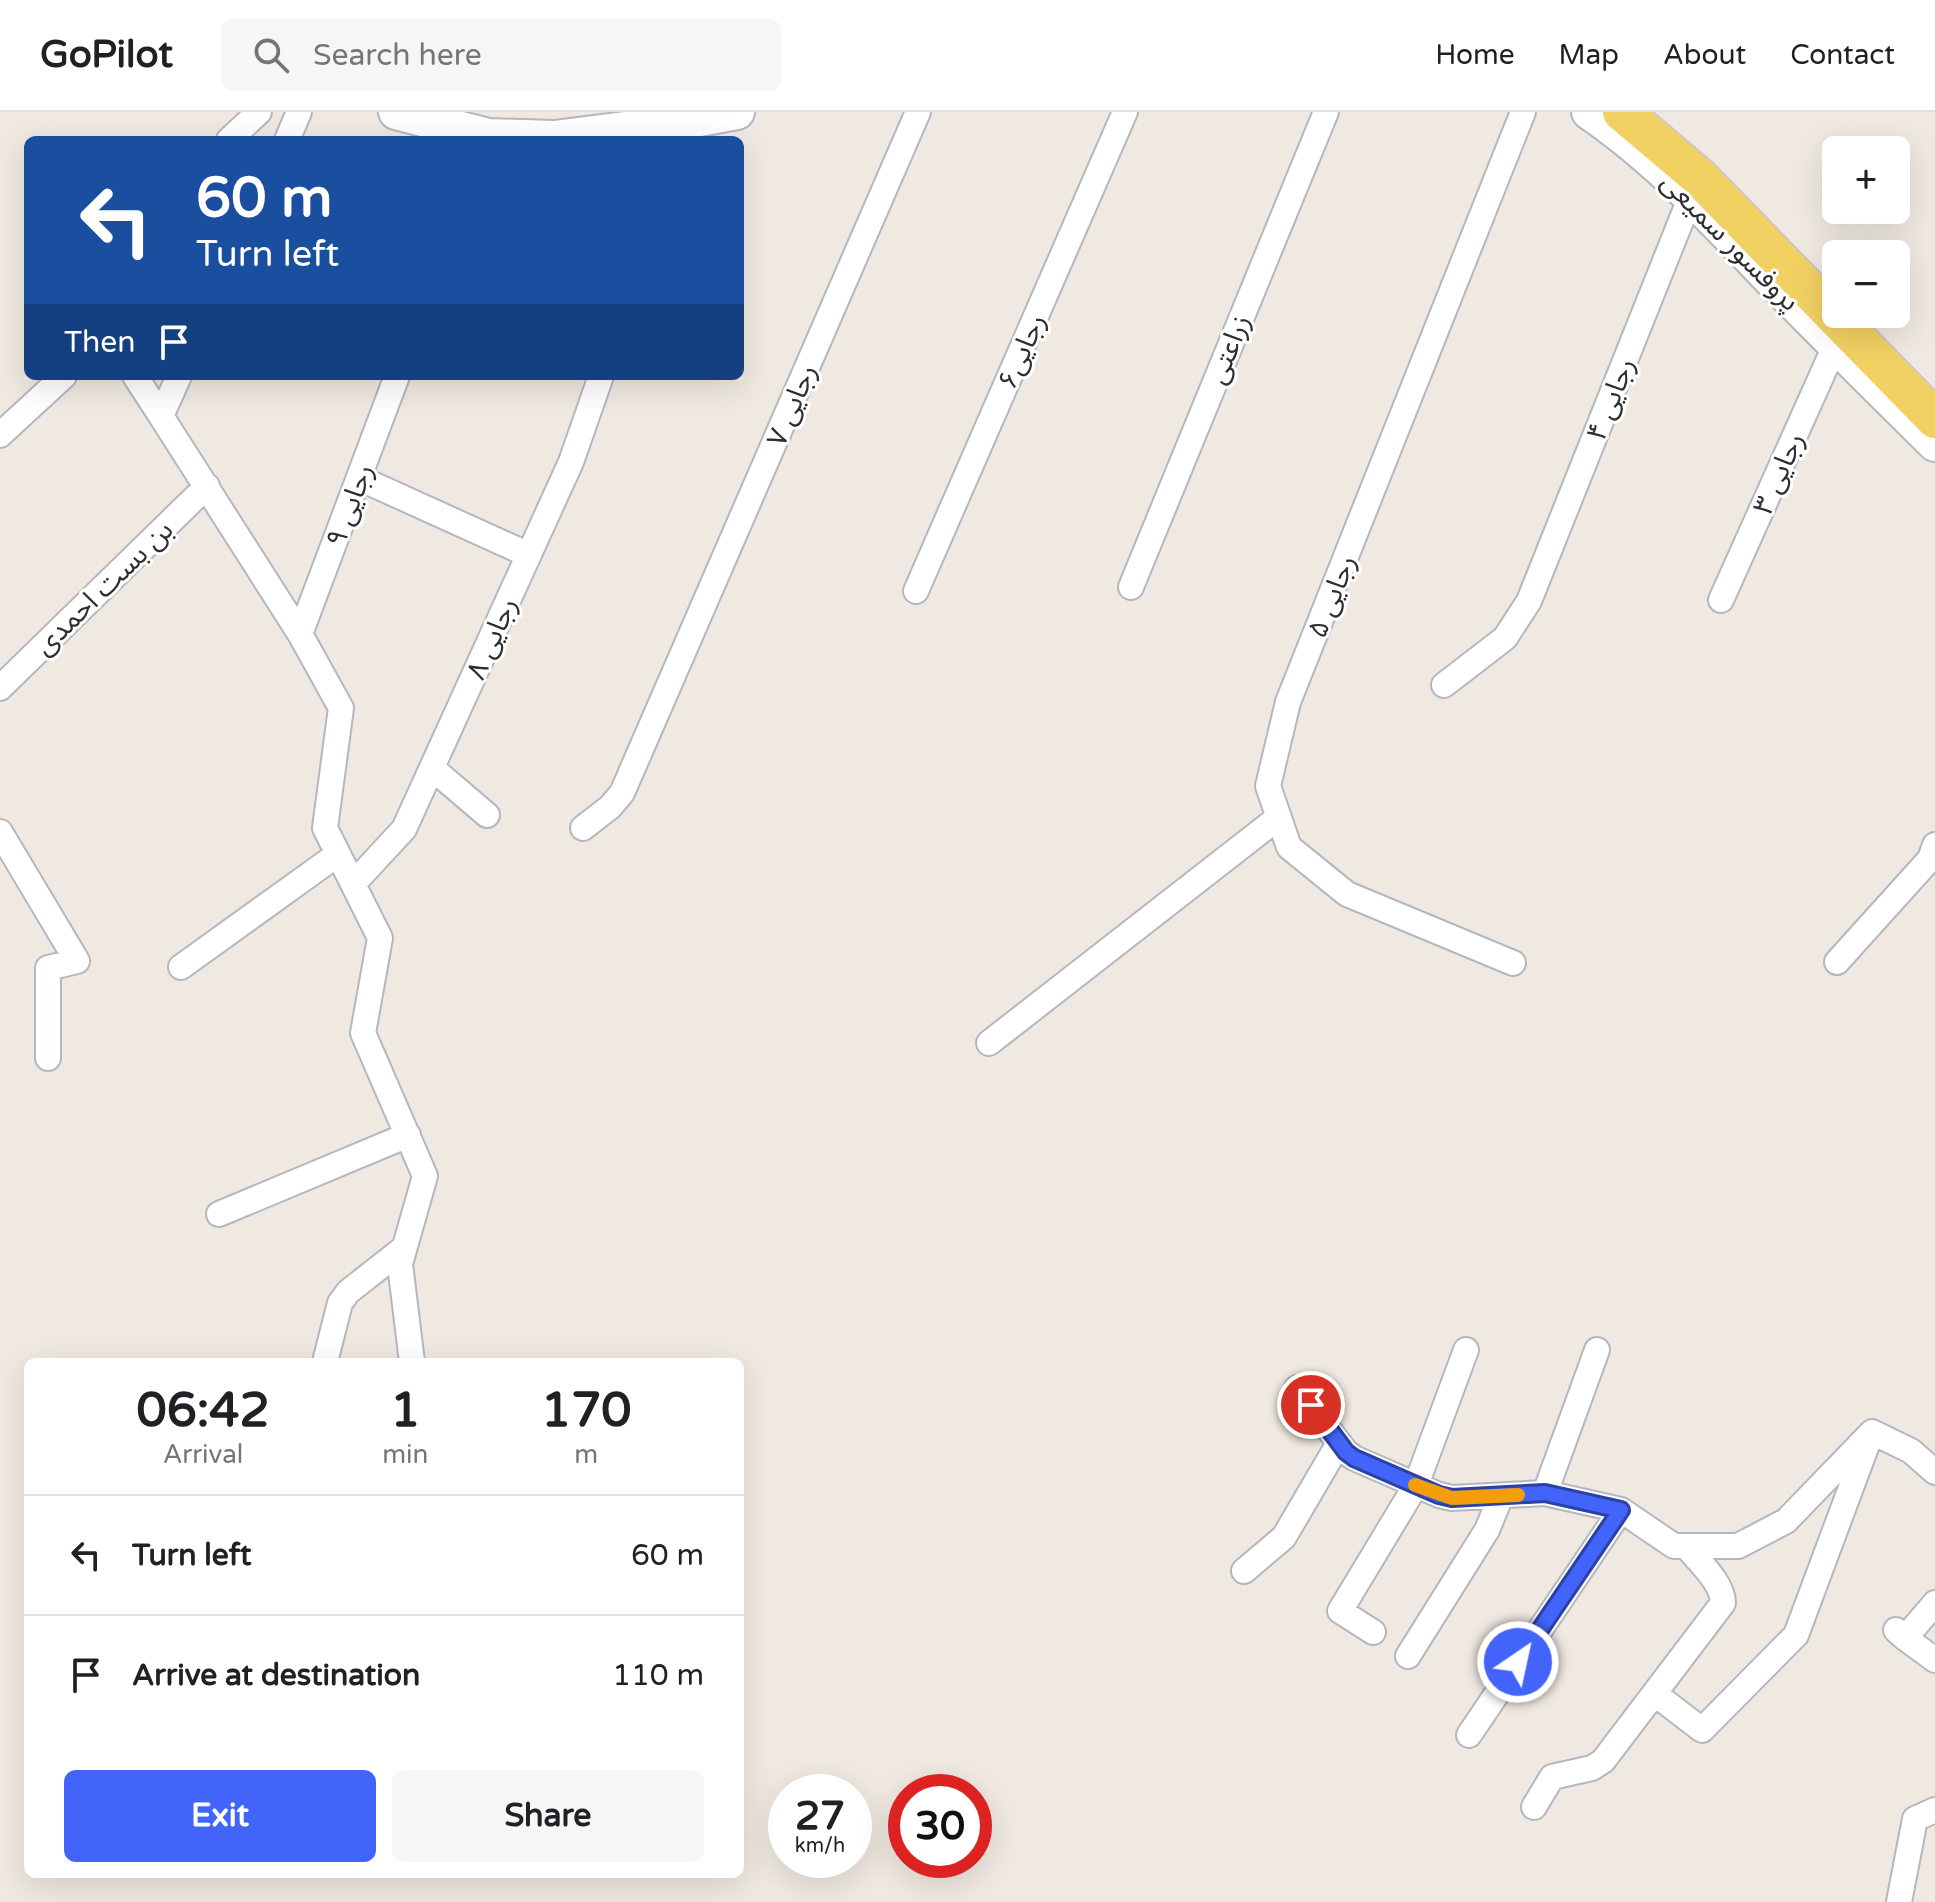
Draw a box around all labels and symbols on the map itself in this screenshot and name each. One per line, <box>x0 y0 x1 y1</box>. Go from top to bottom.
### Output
street label: پروفسور سمیعی <box>1653 165 1807 319</box>
street label: رجایی۶ <box>990 308 1053 394</box>
street label: زراعتی <box>1200 310 1258 389</box>
street label: رجایی ۴ <box>1579 353 1643 446</box>
street label: رجایی ۷ <box>759 359 824 452</box>
street label: رجایی ۳ <box>1746 427 1812 520</box>
street label: رجایی ۹ <box>319 459 381 552</box>
street label: بن بست احمدی <box>27 513 180 662</box>
street label: رجایی ۵ <box>1300 550 1364 643</box>
street label: رجایی ۸ <box>459 592 525 685</box>
pin <box>1277 1371 1345 1439</box>
position arrow <box>1476 1620 1560 1704</box>
speed limit sign: 30 <box>888 1774 992 1878</box>

